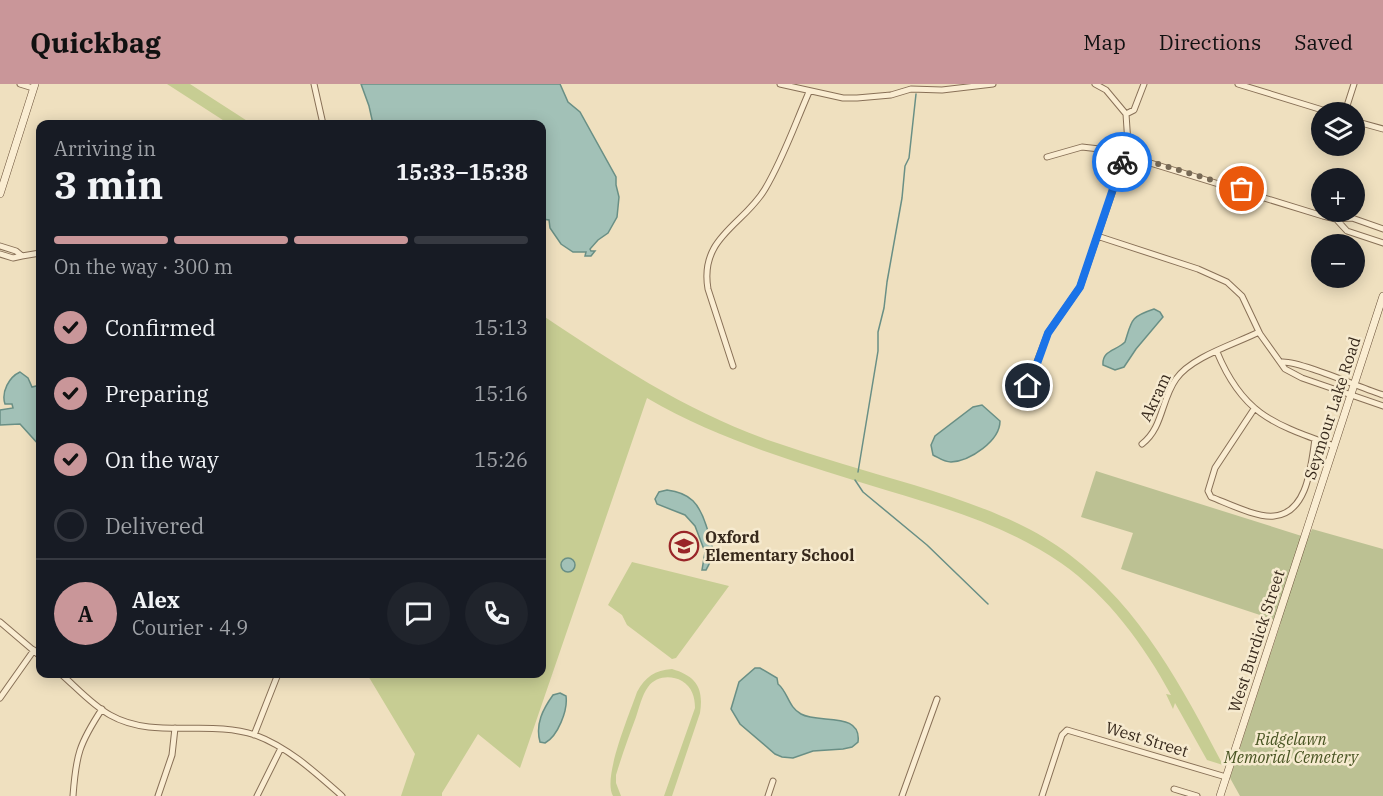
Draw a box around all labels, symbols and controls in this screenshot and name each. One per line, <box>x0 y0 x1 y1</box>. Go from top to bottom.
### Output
text: Quickbag <box>30 24 161 61</box>
text: Map <box>1083 28 1126 56</box>
text: Directions <box>1159 28 1261 56</box>
text: Saved <box>1294 28 1353 56</box>
map controls <box>1311 102 1365 288</box>
button: layers <box>1311 102 1365 156</box>
courier <box>1092 132 1152 192</box>
text: Arriving in <box>54 135 156 162</box>
icon: bike <box>1106 146 1139 179</box>
text: 15:33–15:38 <box>396 157 528 186</box>
text: 3 min <box>54 159 163 210</box>
pin <box>1216 163 1267 214</box>
button: + <box>1311 168 1365 222</box>
icon: bag <box>1225 172 1258 205</box>
button: − <box>1311 234 1365 288</box>
text: On the way · 300 m <box>54 253 233 280</box>
icon: check <box>54 311 87 344</box>
text: Confirmed <box>105 313 216 342</box>
text: 15:13 <box>474 314 528 341</box>
street label: Seymour Lake Road <box>1299 334 1365 482</box>
pin <box>1002 360 1053 411</box>
icon: home <box>1011 369 1044 402</box>
street label: Akram <box>1135 370 1175 424</box>
icon: check <box>54 377 87 410</box>
text: Preparing <box>105 379 209 408</box>
text: 15:16 <box>474 380 528 407</box>
icon: check <box>54 443 87 476</box>
text: On the way <box>105 445 219 474</box>
text: 15:26 <box>474 446 528 473</box>
text: Delivered <box>105 511 204 540</box>
place label: Oxford Elementary School <box>705 527 854 565</box>
school or university icon: Oxford Elementary School <box>668 530 700 562</box>
street label: West Burdick Street <box>1223 567 1289 715</box>
button: chat <box>387 582 450 645</box>
button: phone <box>465 582 528 645</box>
text: Alex <box>132 585 180 614</box>
text: A <box>78 599 93 628</box>
text: Courier · 4.9 <box>132 614 248 641</box>
street label: West Street <box>1103 717 1191 761</box>
park label: Ridgelawn Memorial Cemetery <box>1223 729 1360 767</box>

